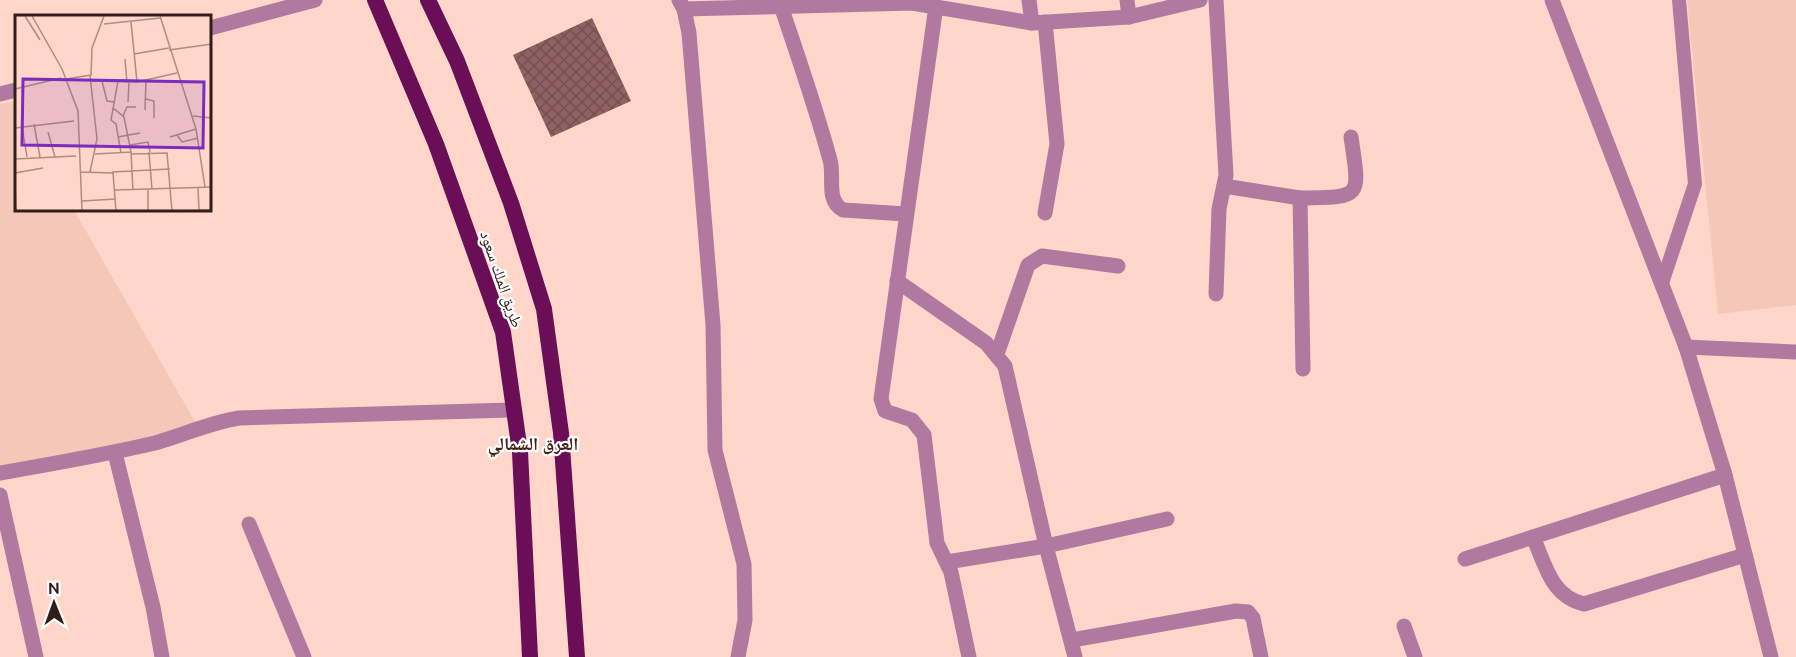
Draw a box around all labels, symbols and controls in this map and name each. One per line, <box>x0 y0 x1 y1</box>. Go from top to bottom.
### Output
inset map <box>15 15 212 212</box>
street label: طريق الملك سعود <box>475 228 527 330</box>
district label: العرق الشمالي <box>488 433 578 458</box>
north arrow <box>24 573 84 633</box>
text: N <box>48 579 60 597</box>

